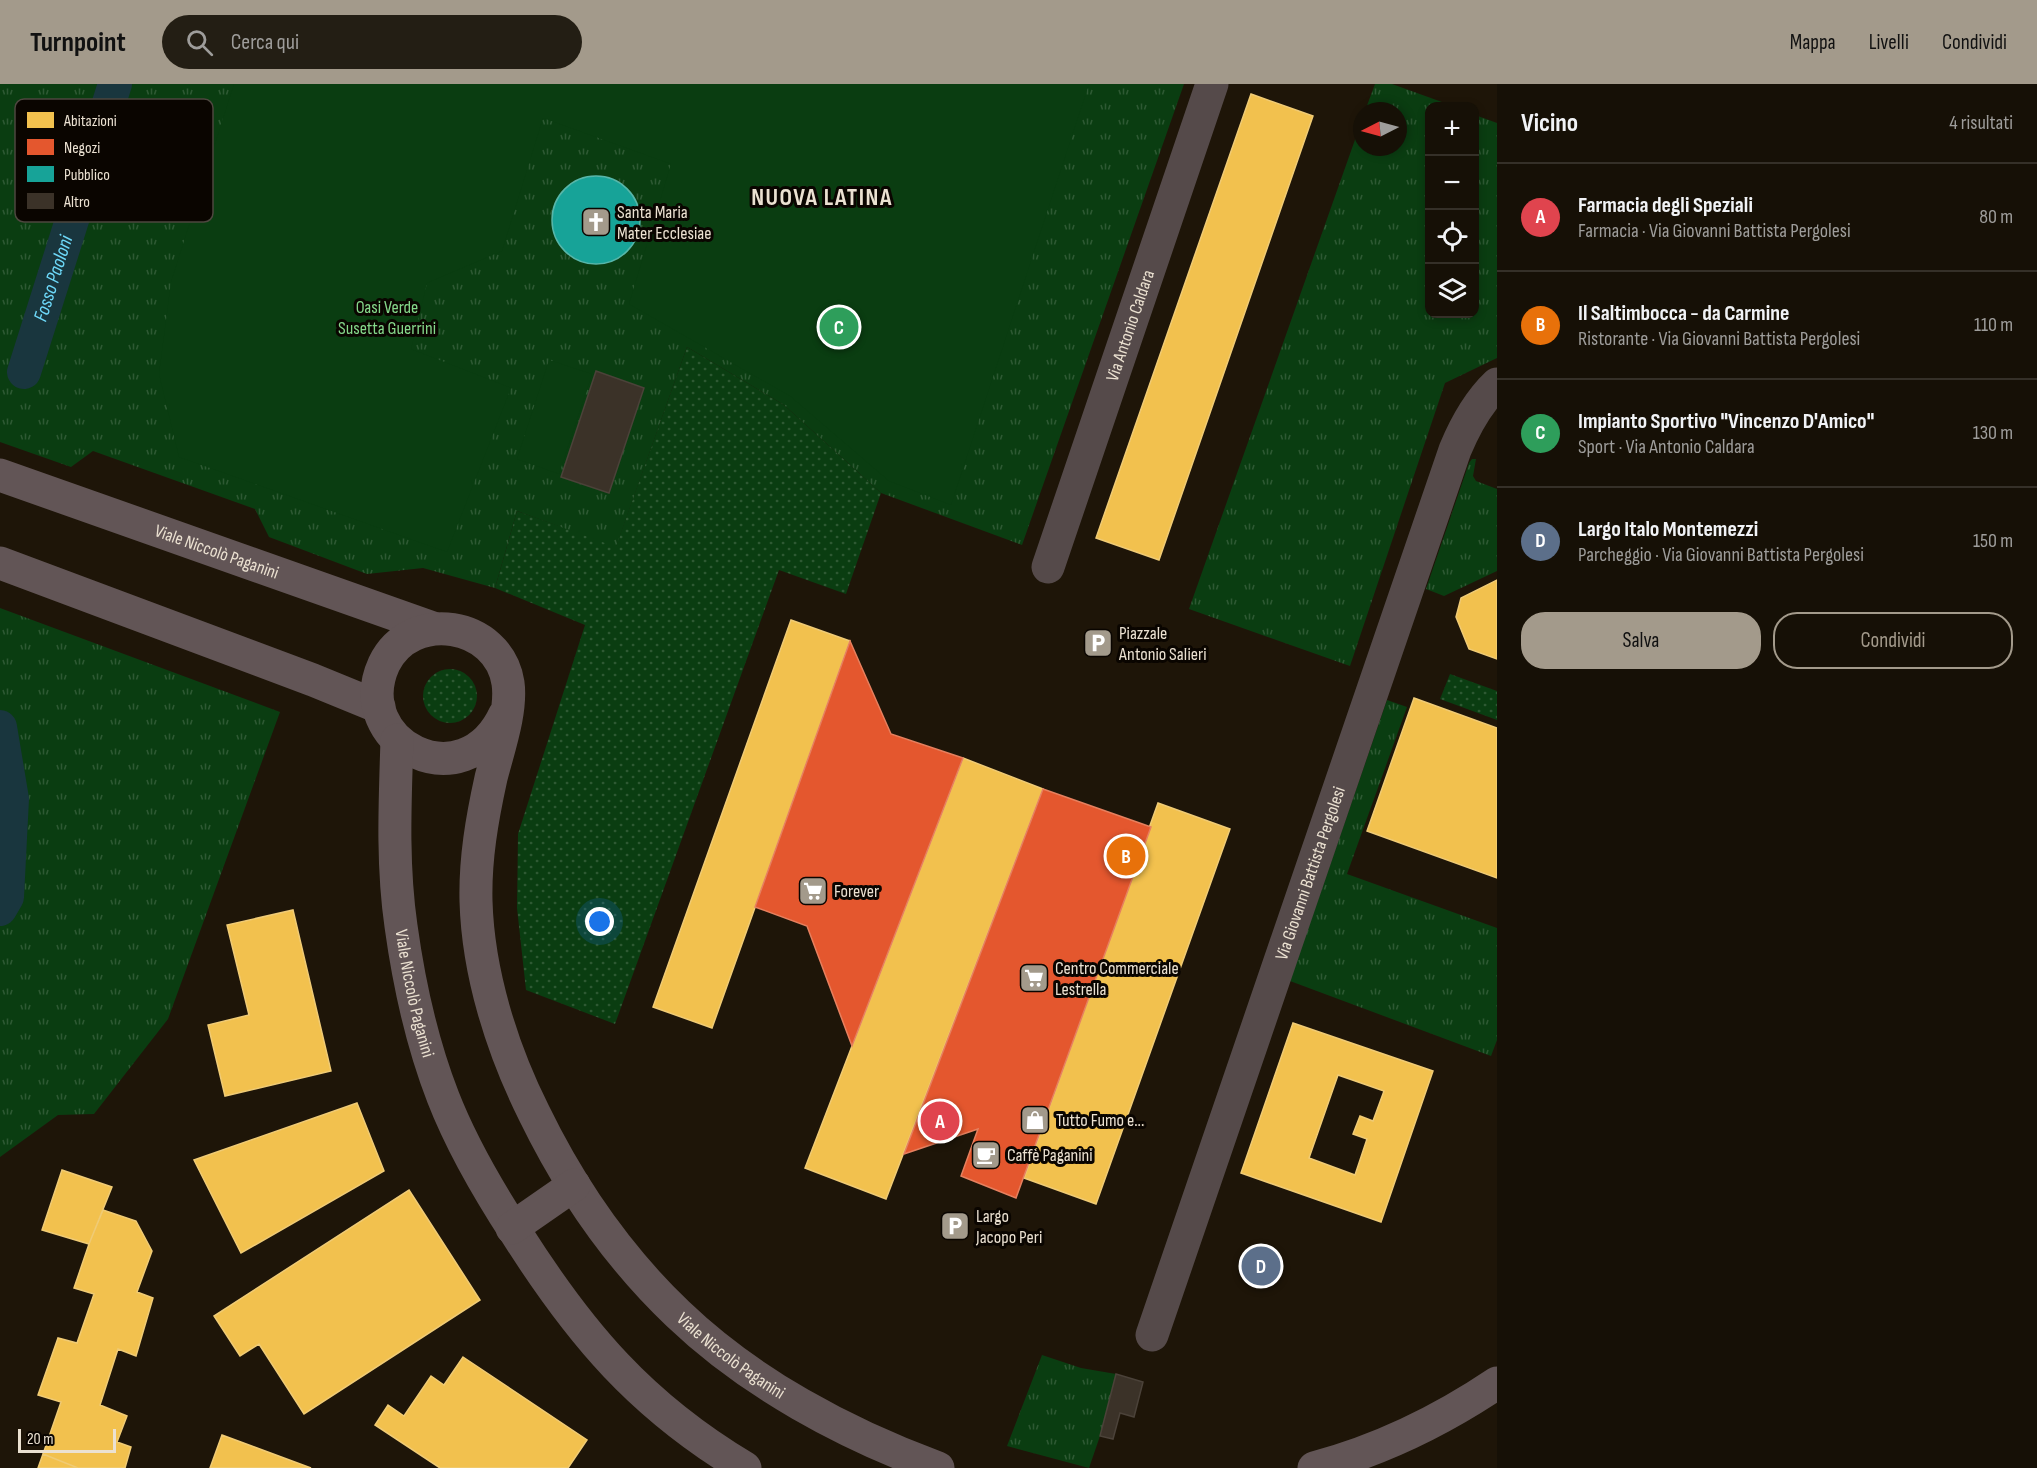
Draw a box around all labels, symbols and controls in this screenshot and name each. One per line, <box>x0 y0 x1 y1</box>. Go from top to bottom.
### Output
search box <box>162 15 582 69</box>
text: Turnpoint <box>30 26 126 59</box>
icon: search <box>183 26 216 59</box>
text: Cerca qui <box>231 29 299 56</box>
text: Mappa <box>1790 30 1836 55</box>
text: Livelli <box>1869 30 1909 55</box>
text: Condividi <box>1942 30 2007 55</box>
legend <box>15 99 213 222</box>
north arrow <box>1353 102 1407 156</box>
map controls <box>1425 102 1479 318</box>
button: + <box>1425 102 1479 156</box>
text: Vicino <box>1521 108 1578 139</box>
text: 4 risultati <box>1949 111 2013 135</box>
text: Abitazioni <box>63 112 117 131</box>
text: Negozi <box>64 139 100 158</box>
button: − <box>1425 156 1479 210</box>
text: Pubblico <box>64 166 110 185</box>
district label: NUOVA LATINA <box>751 183 893 212</box>
text: Farmacia degli Speziali <box>1578 192 1753 219</box>
text: Altro <box>63 193 90 212</box>
place label: Santa Maria Mater Ecclesiae <box>617 202 711 244</box>
text: A <box>1536 205 1545 229</box>
text: 80 m <box>1979 205 2013 229</box>
church icon: Santa Maria Mater Ecclesiae <box>580 206 612 238</box>
button: locate <box>1425 210 1479 264</box>
text: Farmacia · Via Giovanni Battista Pergolesi <box>1578 219 1851 243</box>
water label: Fosso Paoloni <box>29 231 79 325</box>
button: layers <box>1425 264 1479 318</box>
street label: Via Antonio Caldara <box>1101 267 1159 384</box>
park label: Oasi Verde Susetta Guerrini <box>338 297 436 339</box>
text: Il Saltimbocca - da Carmine <box>1578 300 1789 327</box>
pin: C <box>820 304 858 350</box>
text: B <box>1536 313 1545 337</box>
text: 110 m <box>1974 313 2013 337</box>
text: Ristorante · Via Giovanni Battista Pergolesi <box>1578 327 1860 351</box>
text: Impianto Sportivo "Vincenzo D'Amico" <box>1578 408 1874 435</box>
text: C <box>1535 421 1546 445</box>
text: 130 m <box>1973 421 2013 445</box>
text: Sport · Via Antonio Caldara <box>1578 435 1755 459</box>
text: Largo Italo Montemezzi <box>1578 516 1758 543</box>
street label: Viale Niccolò Paganini <box>152 520 282 583</box>
text: D <box>1535 529 1546 553</box>
text: 150 m <box>1973 529 2013 553</box>
text: Parcheggio · Via Giovanni Battista Pergolesi <box>1578 543 1864 567</box>
button: Salva <box>1521 612 1761 669</box>
button: Condividi <box>1773 612 2013 669</box>
place label: Piazzale Antonio Salieri <box>1118 623 1207 665</box>
parking icon: Piazzale Antonio Salieri <box>1082 627 1114 659</box>
street label: Via Giovanni Battista Pergolesi <box>1271 784 1349 963</box>
pin: B <box>1106 834 1146 878</box>
supermarket icon: Forever <box>797 875 829 907</box>
place label: Forever <box>834 881 879 902</box>
your location <box>585 907 614 936</box>
street label: Viale Niccolò Paganini <box>391 928 439 1060</box>
place label: Centro Commerciale Lestrella <box>1055 958 1179 1000</box>
supermarket icon: Centro Commerciale Lestrella <box>1018 962 1050 994</box>
pin: A <box>920 1098 960 1144</box>
shop icon: Tutto Fumo e... <box>1019 1104 1051 1136</box>
place label: Tutto Fumo e... <box>1056 1110 1144 1131</box>
cafe icon: Caffè Paganini <box>970 1139 1002 1171</box>
place label: Caffè Paganini <box>1007 1145 1093 1166</box>
place label: Largo Jacopo Peri <box>975 1206 1042 1248</box>
parking icon: Largo Jacopo Peri <box>939 1210 971 1242</box>
pin: D <box>1242 1244 1280 1288</box>
street label: Viale Niccolò Paganini <box>673 1308 789 1403</box>
scale bar <box>18 1426 116 1454</box>
text: 20 m <box>27 1430 54 1449</box>

